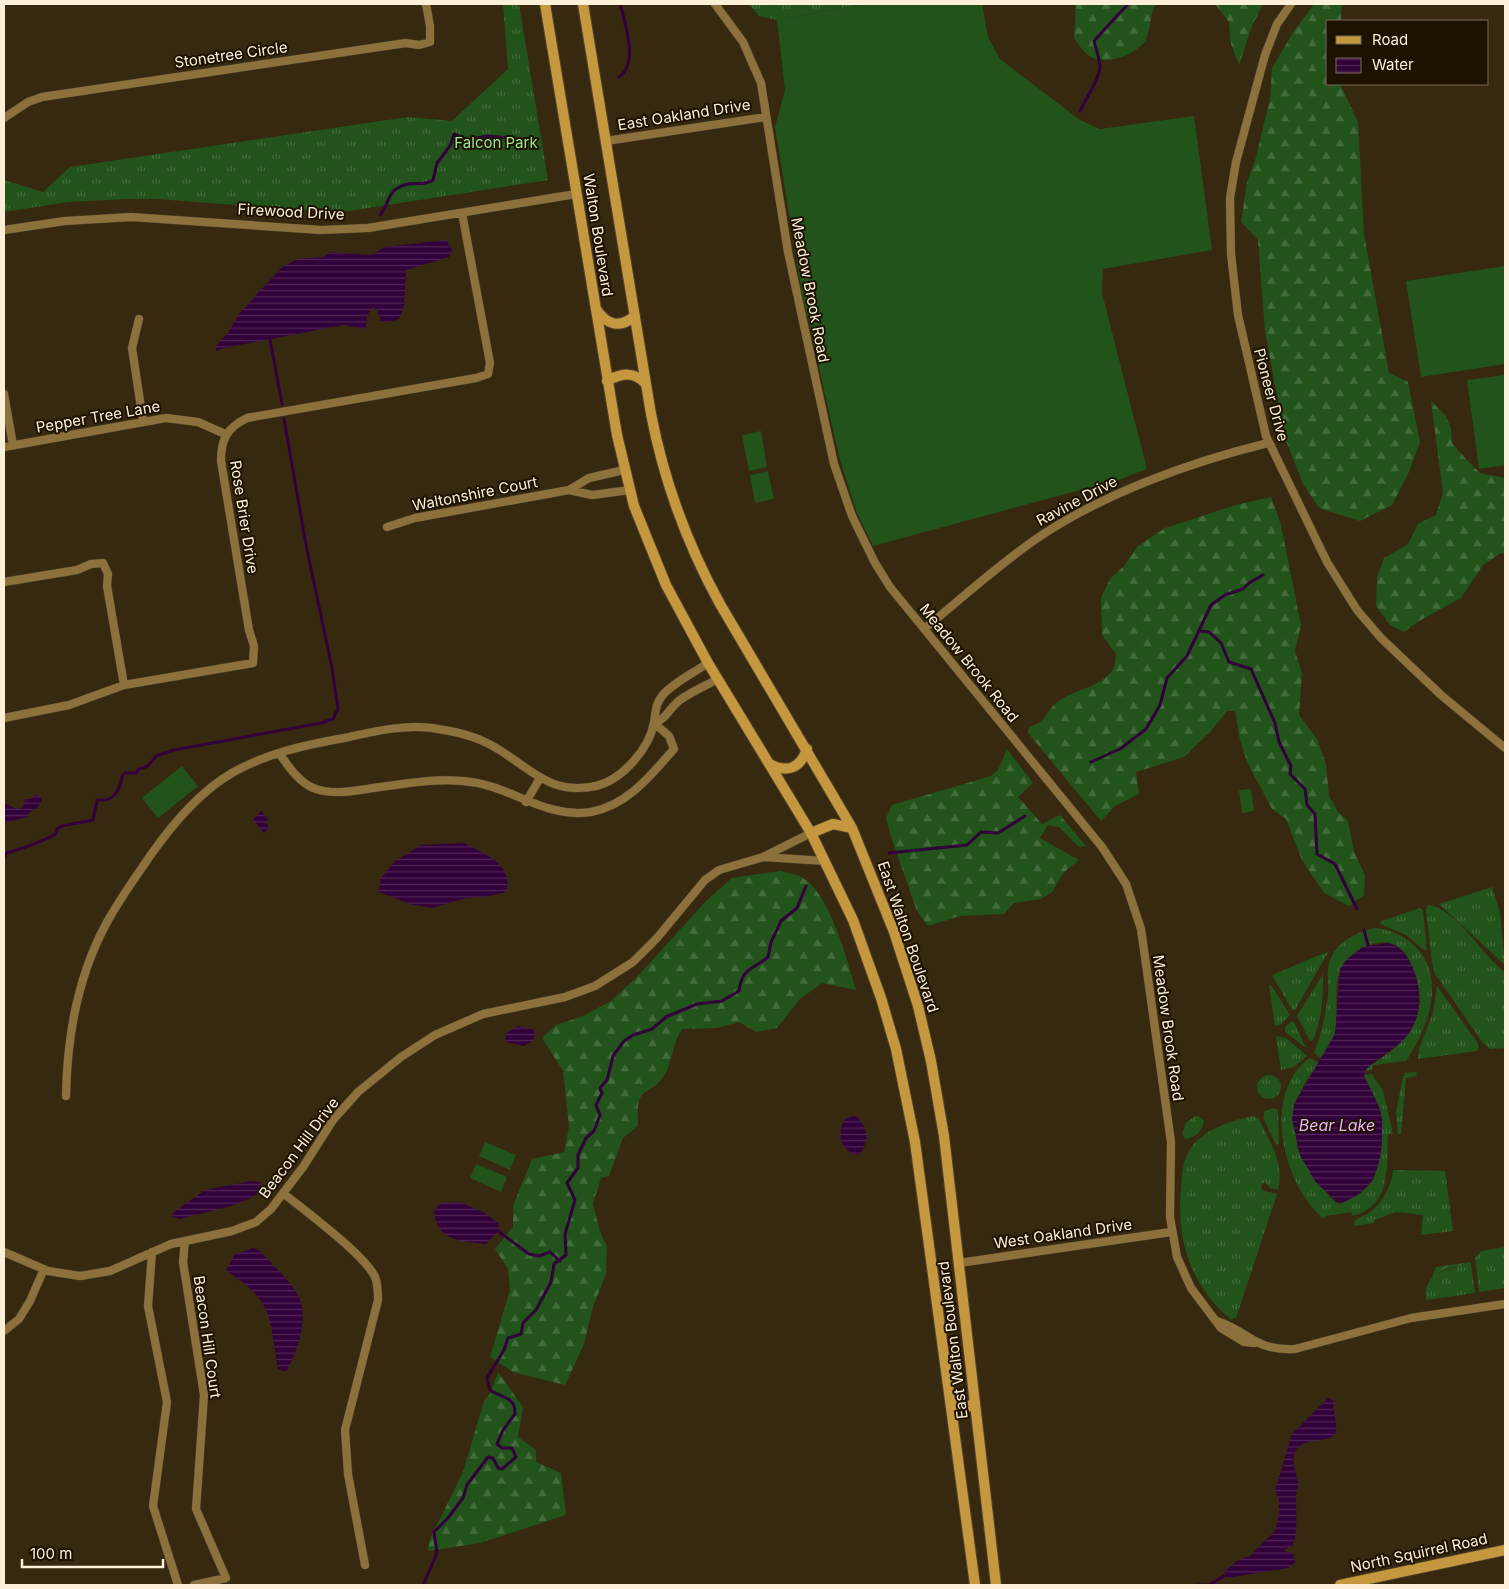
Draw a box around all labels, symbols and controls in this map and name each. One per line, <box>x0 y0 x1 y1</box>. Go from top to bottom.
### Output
legend <box>1326 20 1489 85</box>
text: Road <box>1372 30 1408 49</box>
street label: Stonetree Circle <box>173 37 289 72</box>
text: Water <box>1372 55 1414 74</box>
street label: East Oakland Drive <box>616 95 752 134</box>
park label: Falcon Park <box>454 133 538 152</box>
street label: Walton Boulevard <box>579 172 618 298</box>
street label: Firewood Drive <box>237 199 345 224</box>
street label: Meadow Brook Road <box>787 216 834 364</box>
street label: Pioneer Drive <box>1250 346 1293 444</box>
street label: Pepper Tree Lane <box>34 396 161 437</box>
street label: Rose Brier Drive <box>226 459 263 575</box>
street label: Ravine Drive <box>1033 471 1120 530</box>
street label: Waltonshire Court <box>411 472 539 515</box>
street label: Meadow Brook Road <box>916 600 1023 726</box>
street label: East Walton Boulevard <box>874 859 943 1015</box>
street label: Meadow Brook Road <box>1149 954 1188 1102</box>
street label: Beacon Hill Drive <box>255 1094 343 1202</box>
water label: Bear Lake <box>1299 1115 1375 1135</box>
street label: West Oakland Drive <box>993 1214 1133 1253</box>
street label: East Walton Boulevard <box>933 1260 972 1420</box>
street label: Beacon Hill Court <box>189 1274 226 1400</box>
street label: North Squirrel Road <box>1349 1529 1489 1576</box>
scale bar <box>22 1536 164 1568</box>
text: 100 m <box>30 1544 72 1563</box>

